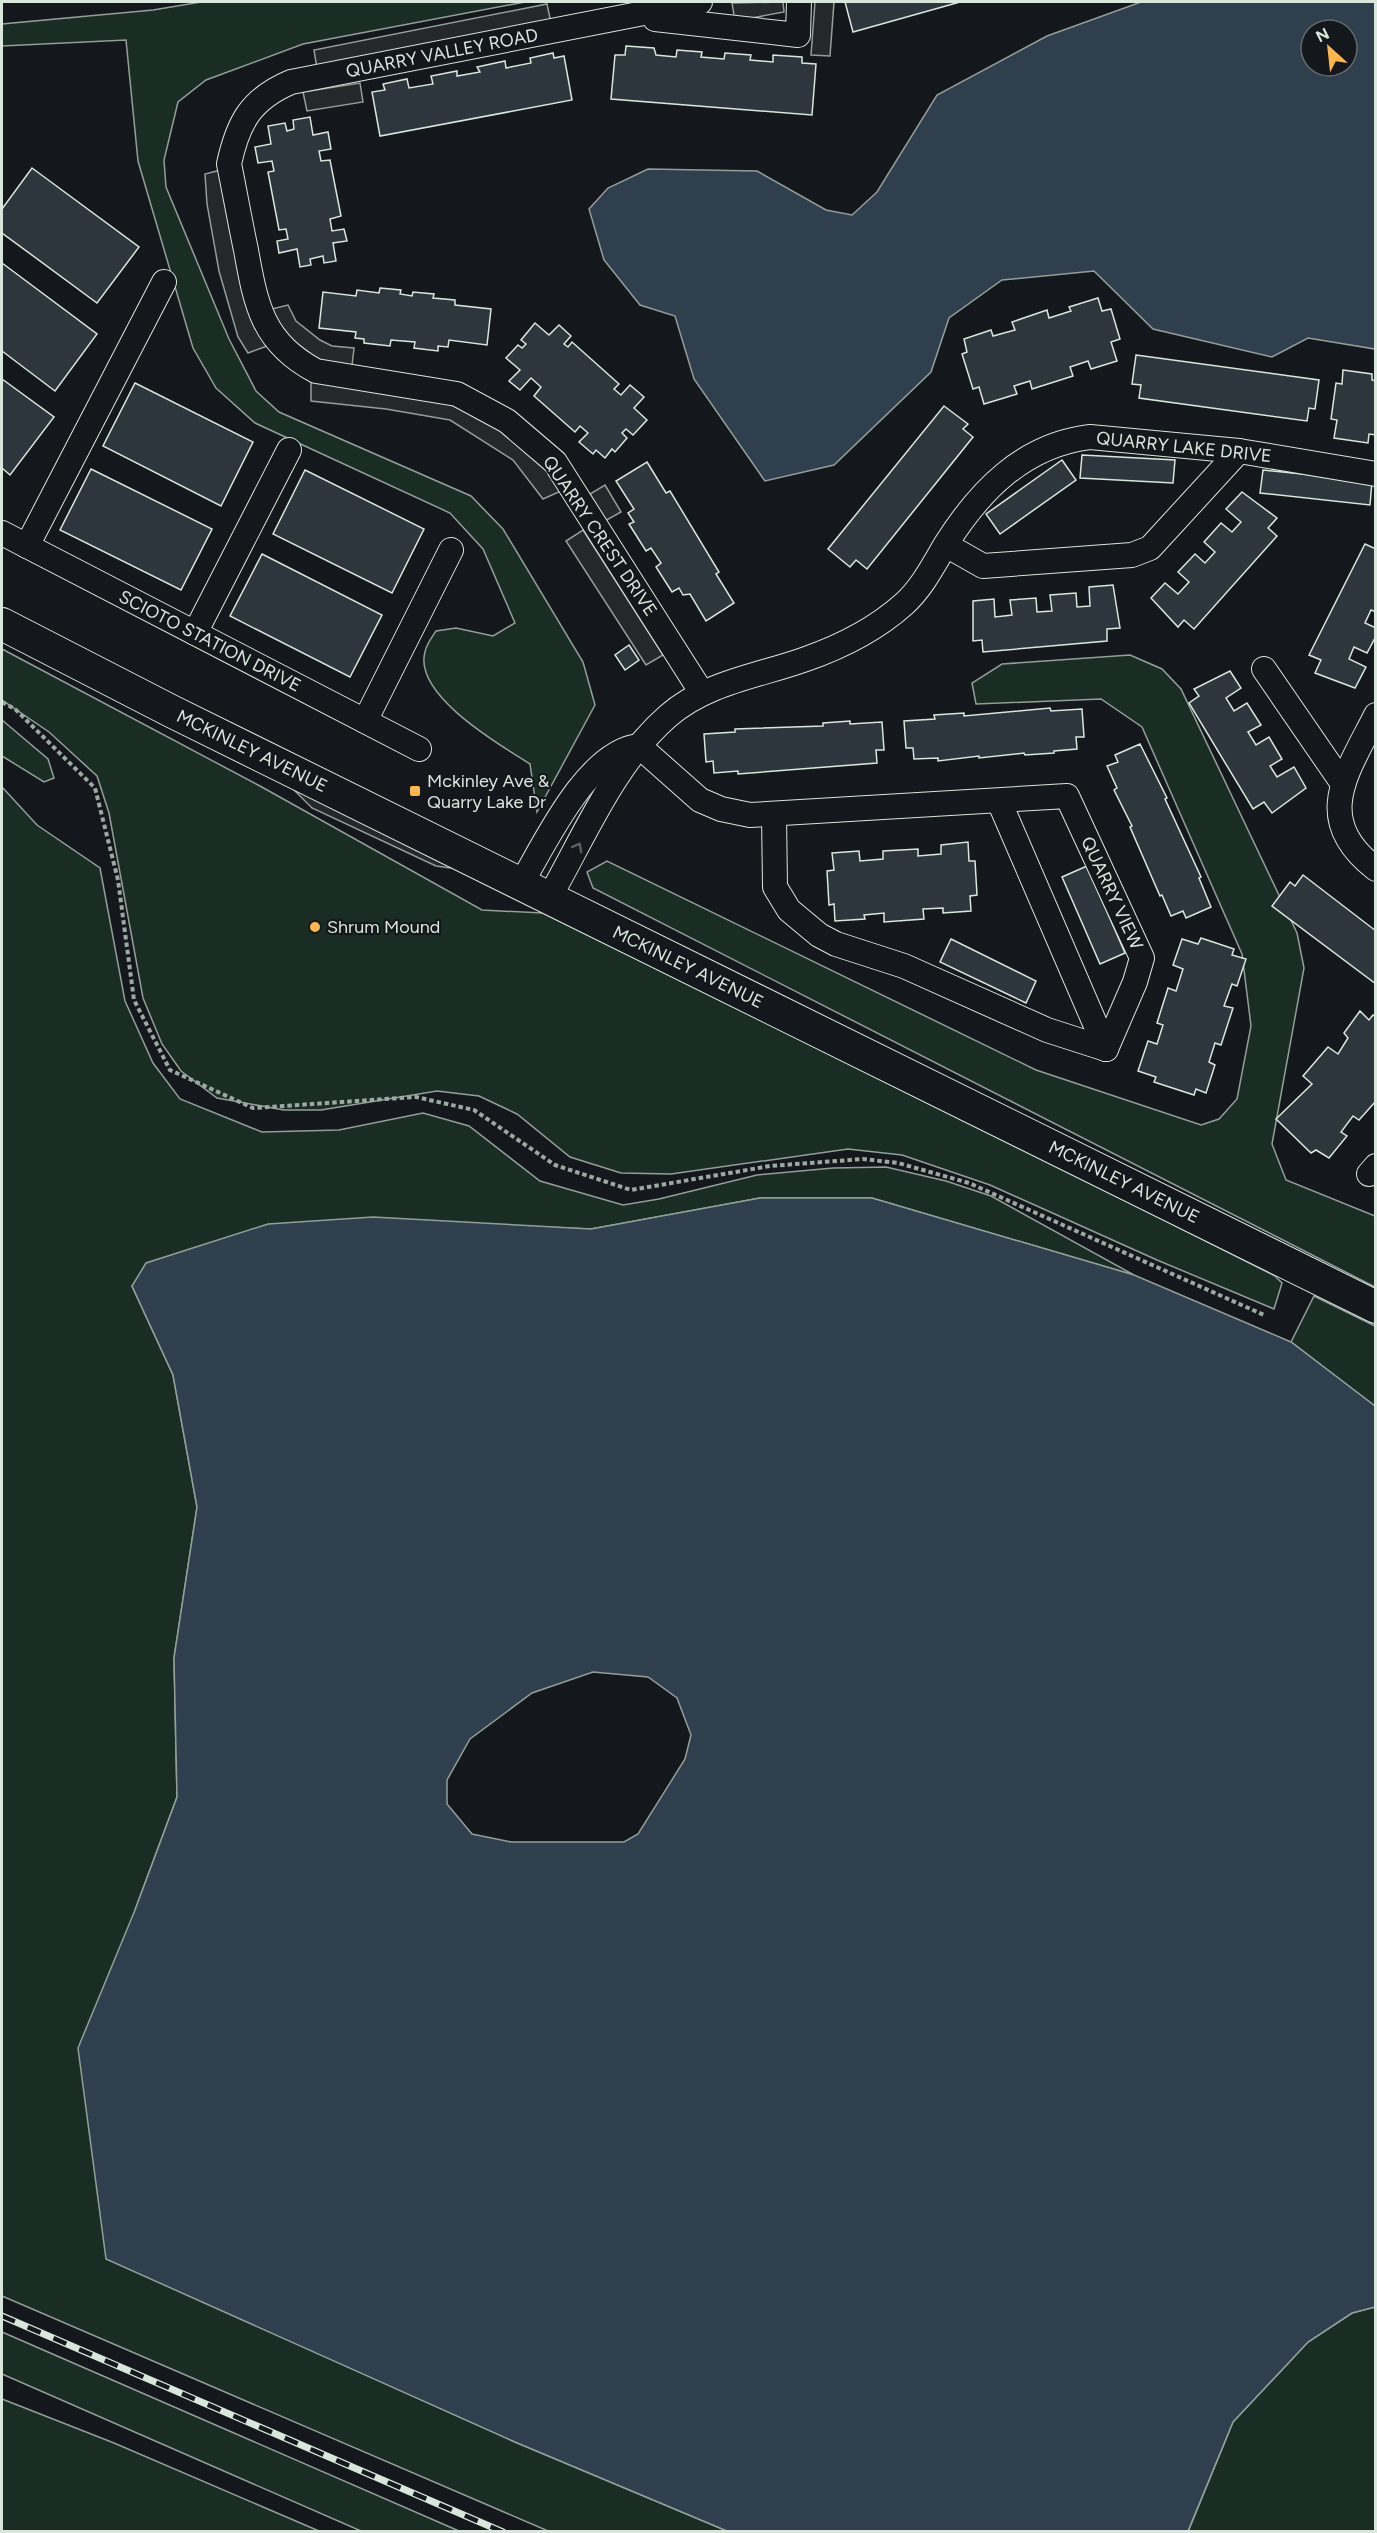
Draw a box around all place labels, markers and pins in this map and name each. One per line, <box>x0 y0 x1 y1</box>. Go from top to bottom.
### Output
place label: Mckinley Ave & Quarry Lake Dr <box>427 770 550 813</box>
marker: Mckinley Ave & Quarry Lake Dr <box>408 784 422 798</box>
place label: Shrum Mound <box>327 916 440 938</box>
marker: Shrum Mound <box>308 920 322 934</box>

